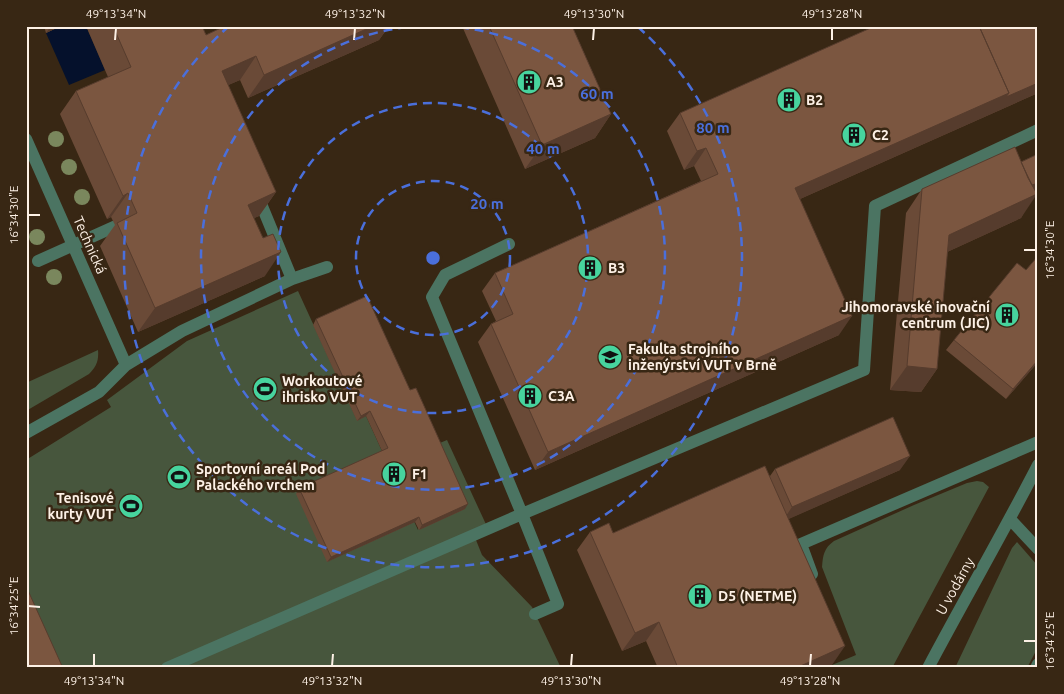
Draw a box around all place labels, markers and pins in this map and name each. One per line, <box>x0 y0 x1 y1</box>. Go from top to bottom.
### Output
building icon: A3 <box>516 69 542 95</box>
place label: A3 <box>546 74 564 90</box>
building icon: B2 <box>776 87 802 113</box>
place label: B2 <box>806 92 823 108</box>
building icon: C2 <box>841 122 867 148</box>
place label: C2 <box>872 127 889 143</box>
centre of rings <box>424 249 442 267</box>
building icon: B3 <box>577 255 603 281</box>
place label: B3 <box>608 260 625 276</box>
place label: Jihomoravské inovační centrum (JIC) <box>841 299 990 331</box>
building icon: Jihomoravské inovační centrum (JIC) <box>994 302 1020 328</box>
place label: Fakulta strojního inženýrství VUT v Brně <box>628 341 777 373</box>
school or university icon: Fakulta strojního inženýrství VUT v Brně <box>597 344 623 370</box>
place label: Workoutové ihrisko VUT <box>282 373 363 405</box>
sports icon: Workoutové ihrisko VUT <box>252 376 278 402</box>
building icon: C3A <box>517 383 543 409</box>
place label: C3A <box>548 388 575 404</box>
place label: Sportovní areál Pod Palackého vrchem <box>196 461 325 493</box>
building icon: F1 <box>381 461 407 487</box>
sports icon: Sportovní areál Pod Palackého vrchem <box>166 464 192 490</box>
place label: F1 <box>412 466 428 482</box>
place label: Tenisové kurty VUT <box>47 490 115 522</box>
sports icon: Tenisové kurty VUT <box>118 493 144 519</box>
building icon: D5 (NETME) <box>687 583 713 609</box>
place label: D5 (NETME) <box>718 588 797 604</box>

